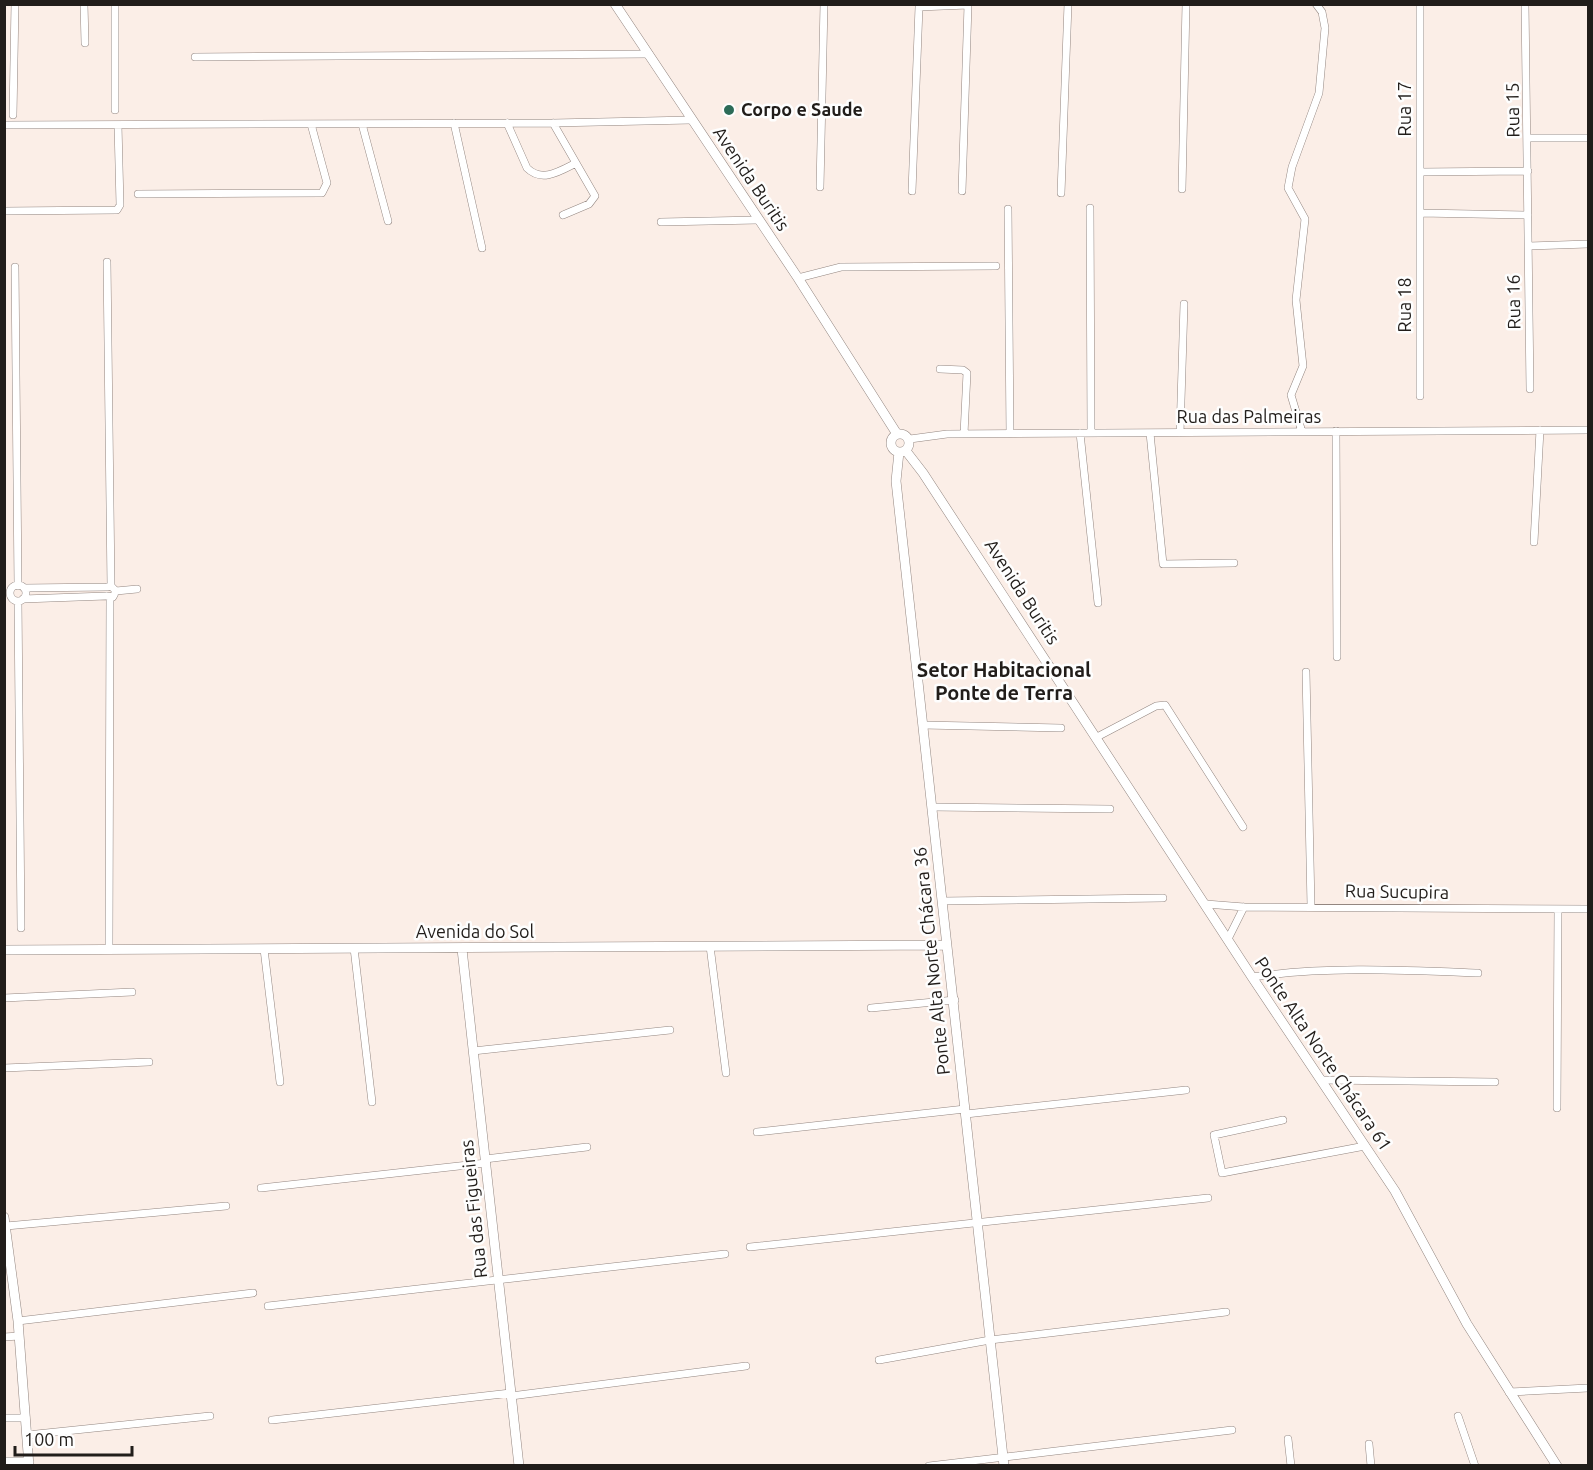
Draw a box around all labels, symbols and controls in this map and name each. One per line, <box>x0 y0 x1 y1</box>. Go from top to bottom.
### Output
street label: Rua 17 <box>1394 81 1414 137</box>
street label: Rua 15 <box>1502 82 1522 138</box>
place label: Corpo e Saude <box>741 99 863 119</box>
marker: Corpo e Saude <box>722 103 736 117</box>
street label: Avenida Buritis <box>710 123 794 234</box>
street label: Rua 16 <box>1503 274 1523 330</box>
street label: Rua 18 <box>1394 277 1414 333</box>
street label: Rua das Palmeiras <box>1177 406 1322 426</box>
street label: Avenida Buritis <box>982 535 1064 648</box>
district label: Setor Habitacional Ponte de Terra <box>917 658 1091 704</box>
street label: Ponte Alta Norte Chácara 36 <box>909 846 953 1076</box>
street label: Rua Sucupira <box>1345 880 1449 902</box>
street label: Avenida do Sol <box>416 921 535 941</box>
street label: Ponte Alta Norte Chácara 61 <box>1251 953 1396 1154</box>
street label: Rua das Figueiras <box>456 1139 490 1279</box>
scale bar <box>15 1419 132 1457</box>
text: 100 m <box>24 1429 74 1449</box>

